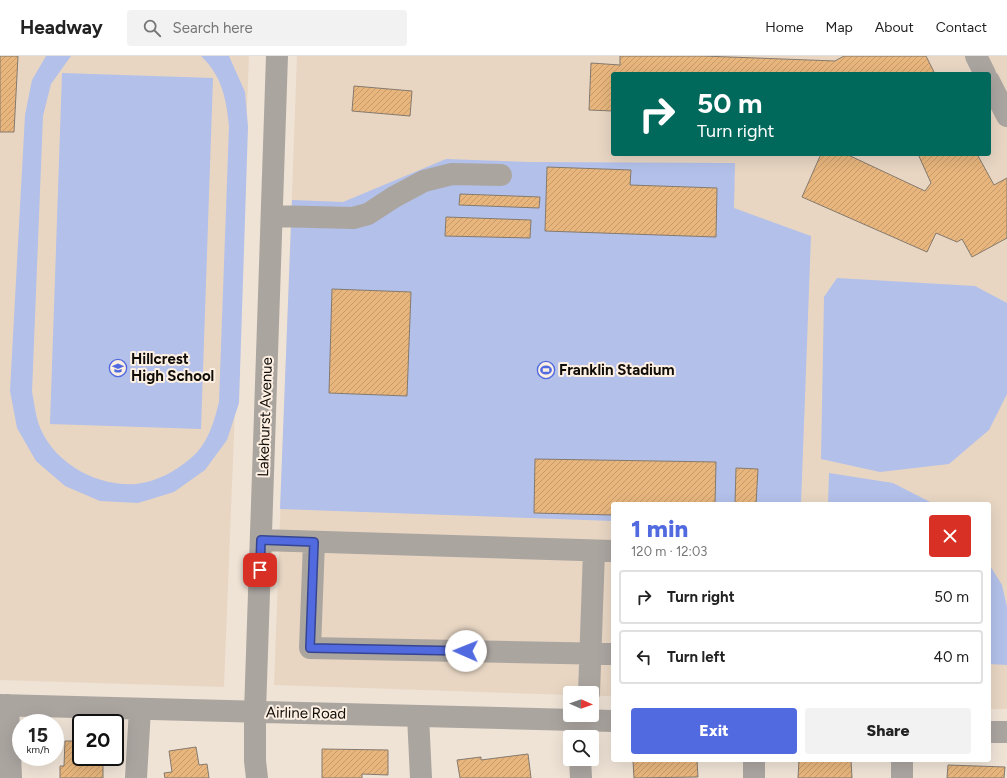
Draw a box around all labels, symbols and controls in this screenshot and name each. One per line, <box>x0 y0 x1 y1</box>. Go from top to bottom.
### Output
search box <box>127 10 407 46</box>
text: Headway <box>20 16 103 39</box>
icon: search <box>141 17 163 39</box>
text: Search here <box>173 19 253 37</box>
text: Home <box>765 19 804 36</box>
text: Map <box>826 19 853 36</box>
text: About <box>875 19 914 36</box>
text: Contact <box>936 19 987 36</box>
text: 50 m <box>697 86 763 120</box>
icon: right <box>631 88 683 140</box>
text: Turn right <box>697 120 774 142</box>
place label: Hillcrest High School <box>131 350 214 385</box>
street label: Lakehurst Avenue <box>254 357 276 477</box>
school or university icon: Hillcrest High School <box>108 358 128 378</box>
sports icon: Franklin Stadium <box>536 360 556 380</box>
place label: Franklin Stadium <box>559 361 675 379</box>
text: 1 min <box>631 514 688 543</box>
button: close <box>929 515 971 557</box>
text: 120 m · 12:03 <box>631 544 707 559</box>
pin <box>243 553 277 587</box>
icon: arrive <box>249 559 271 581</box>
icon: right <box>633 586 655 608</box>
text: Turn right <box>667 588 735 606</box>
text: 50 m <box>934 588 969 606</box>
position arrow <box>445 630 487 672</box>
icon: left <box>633 646 655 668</box>
text: Turn left <box>667 648 725 666</box>
text: 40 m <box>934 648 969 666</box>
north arrow <box>563 686 599 722</box>
map controls <box>563 686 599 766</box>
street label: Airline Road <box>266 703 346 723</box>
button: Exit <box>631 708 797 754</box>
button: Share <box>805 708 971 754</box>
speed limit sign: 20 <box>72 714 124 766</box>
text: 15 <box>28 723 48 747</box>
button: search <box>563 730 599 766</box>
text: km/h <box>27 743 49 756</box>

